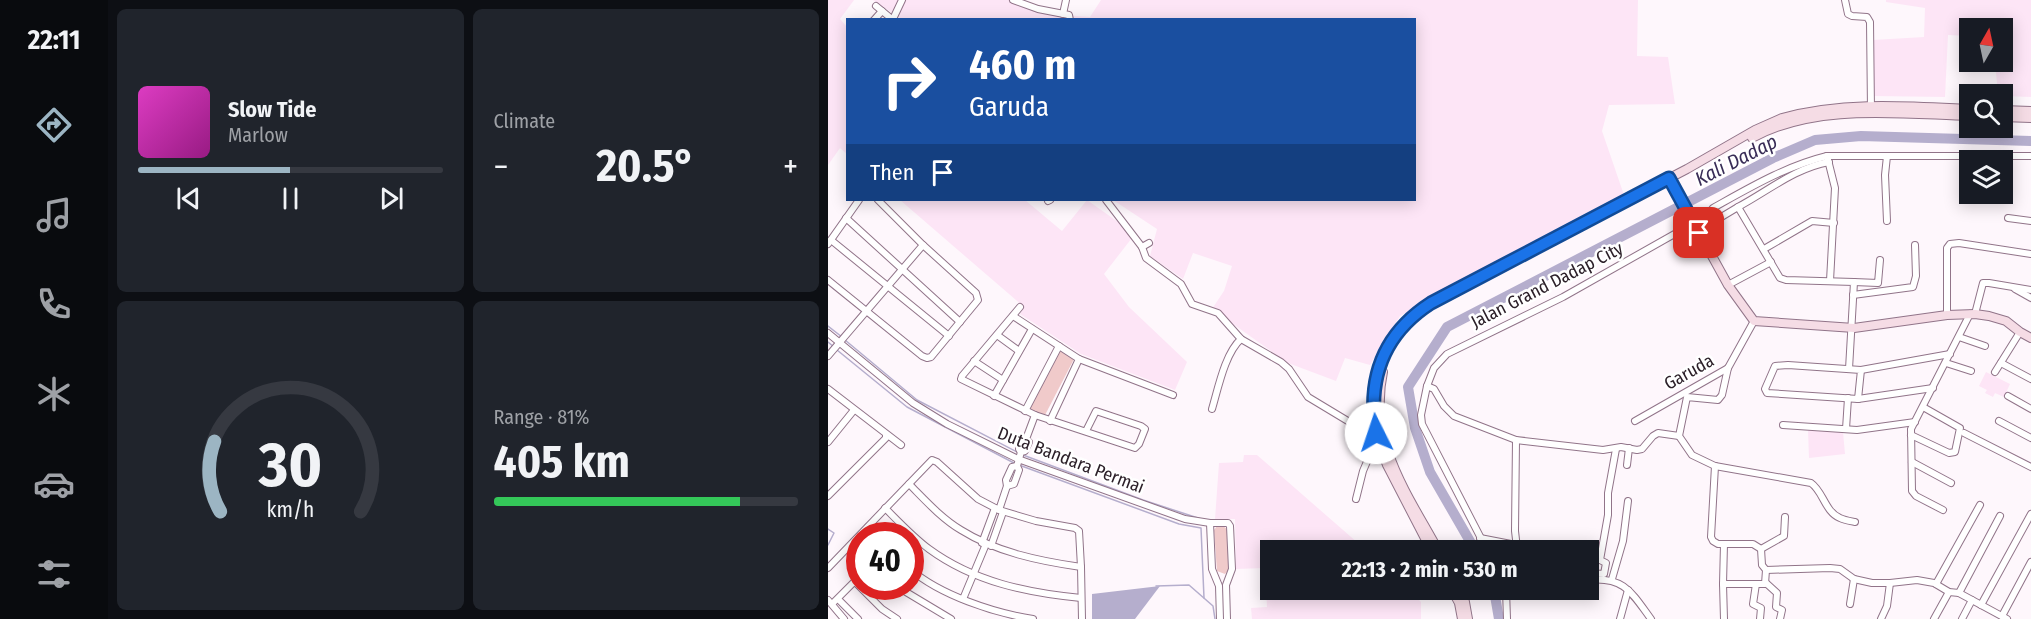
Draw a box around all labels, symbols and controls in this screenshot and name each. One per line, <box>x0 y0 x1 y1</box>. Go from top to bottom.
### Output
north arrow <box>1959 18 2013 72</box>
map controls <box>1959 18 2013 204</box>
text: 22:11 <box>28 24 80 56</box>
text: 460 m <box>969 40 1076 90</box>
icon: right <box>870 42 948 120</box>
button: search <box>1959 84 2013 138</box>
text: Garuda <box>969 91 1049 123</box>
text: Slow Tide <box>228 96 316 123</box>
icon: directions <box>33 104 75 146</box>
text: Climate <box>494 109 555 133</box>
text: Marlow <box>228 123 288 147</box>
water label: Kali Dadap <box>1691 129 1781 191</box>
text: 20.5° <box>596 139 695 193</box>
text: − <box>494 147 508 187</box>
text: + <box>783 147 798 187</box>
button: layers <box>1959 150 2013 204</box>
icon: arrive <box>926 156 959 189</box>
text: Then <box>870 159 914 186</box>
icon: previous <box>172 182 205 215</box>
icon: pause <box>274 182 307 215</box>
icon: next <box>375 182 408 215</box>
icon: music <box>33 194 75 236</box>
pin <box>1673 207 1724 258</box>
icon: arrive <box>1682 216 1715 249</box>
street label: Jalan Grand Dadap City <box>1467 237 1627 333</box>
icon: phone <box>33 283 75 325</box>
street label: Garuda <box>1660 349 1718 395</box>
icon: climate <box>33 373 75 415</box>
position arrow <box>1344 401 1408 465</box>
text: Range · 81% <box>494 405 589 429</box>
street label: Duta Bandara Permai <box>995 422 1147 498</box>
text: 30 <box>257 428 322 503</box>
text: 405 km <box>494 435 630 489</box>
icon: car <box>33 463 75 505</box>
text: km/h <box>266 498 314 524</box>
speed limit sign: 40 <box>846 522 924 600</box>
icon: filters <box>33 553 75 595</box>
text: 22:13 · 2 min · 530 m <box>1342 556 1517 583</box>

